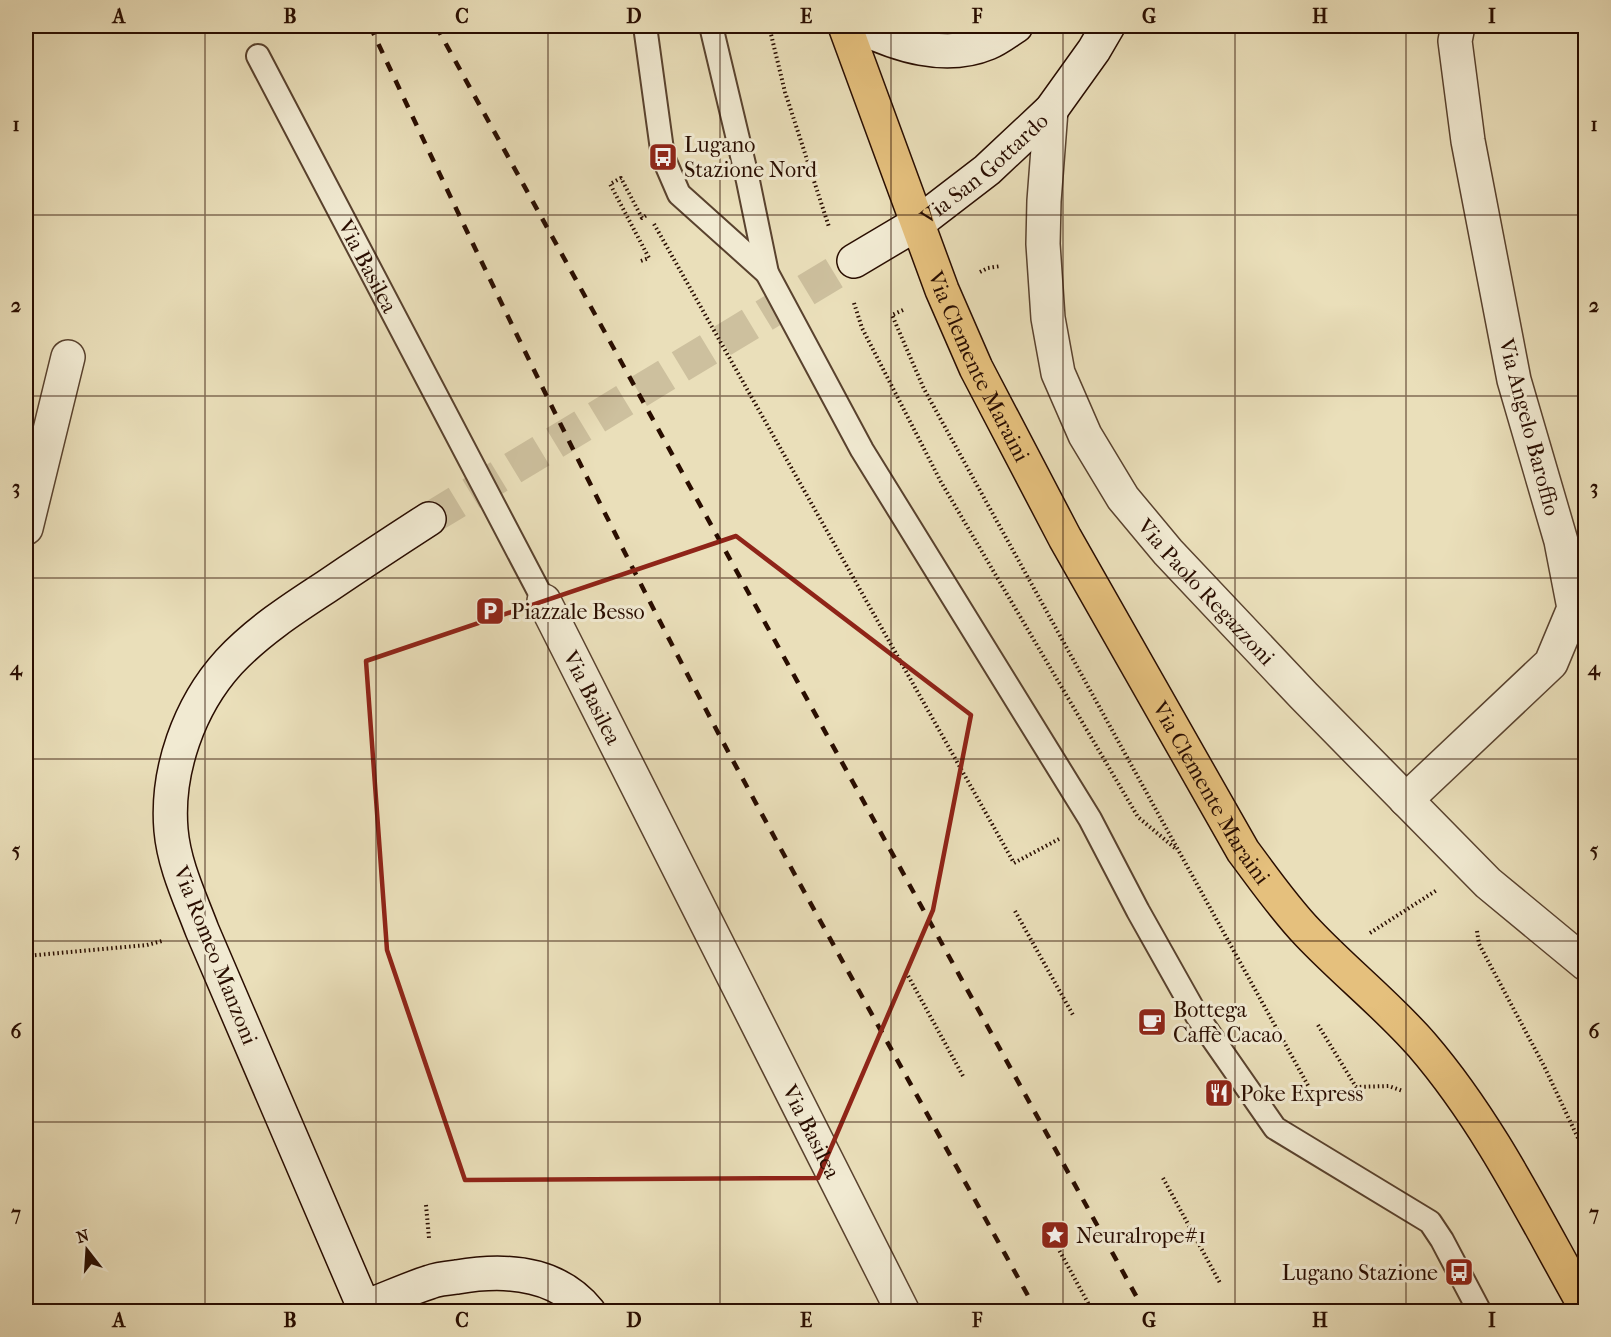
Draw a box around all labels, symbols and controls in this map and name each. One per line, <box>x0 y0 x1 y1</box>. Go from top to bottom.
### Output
text: A <box>111 5 127 28</box>
text: B <box>283 5 297 28</box>
text: C <box>455 5 469 28</box>
text: D <box>626 5 642 28</box>
text: E <box>800 5 812 28</box>
text: F <box>971 5 983 28</box>
text: G <box>1142 5 1156 28</box>
text: H <box>1312 5 1328 28</box>
text: I <box>1488 5 1496 28</box>
street label: Via San Gottardo <box>914 108 1054 231</box>
text: 1 <box>12 113 20 136</box>
text: 1 <box>1590 113 1598 136</box>
place label: Lugano Stazione Nord <box>684 132 818 183</box>
bus stop icon: Lugano Stazione Nord <box>647 141 679 173</box>
street label: Via Basilea <box>332 214 403 318</box>
street label: Via Clemente Maraini <box>922 267 1035 467</box>
text: 2 <box>11 294 21 317</box>
text: 2 <box>1589 294 1599 317</box>
street label: Via Angelo Baroffio <box>1493 335 1565 519</box>
text: 3 <box>12 476 20 499</box>
text: 3 <box>1590 476 1598 499</box>
street label: Via Paolo Regazzoni <box>1131 513 1280 671</box>
parking icon: Piazzale Besso <box>474 595 506 627</box>
place label: Piazzale Besso <box>511 599 645 625</box>
street label: Via Basilea <box>557 646 627 750</box>
text: 4 <box>9 657 23 681</box>
text: 4 <box>1587 657 1601 681</box>
street label: Via Clemente Maraini <box>1146 696 1275 890</box>
text: 5 <box>12 839 21 862</box>
text: 5 <box>1590 839 1599 862</box>
street label: Via Romeo Manzoni <box>167 861 263 1049</box>
place label: Bottega Caffè Cacao <box>1173 997 1283 1048</box>
cafe icon: Bottega Caffè Cacao <box>1136 1006 1168 1038</box>
text: 6 <box>11 1020 23 1043</box>
text: 6 <box>1589 1020 1601 1043</box>
restaurant icon: Poke Express <box>1203 1077 1235 1109</box>
street label: Via Basilea <box>776 1079 846 1184</box>
place label: Poke Express <box>1240 1081 1363 1107</box>
text: 7 <box>10 1202 21 1225</box>
text: 7 <box>1588 1202 1599 1225</box>
place icon: Neuralrope#1 <box>1039 1219 1071 1251</box>
north arrow <box>57 1220 117 1280</box>
place label: Neuralrope#1 <box>1076 1223 1206 1249</box>
text: N <box>74 1225 92 1247</box>
bus stop icon: Lugano Stazione <box>1443 1256 1475 1288</box>
place label: Lugano Stazione <box>1282 1260 1438 1286</box>
text: A <box>111 1309 127 1332</box>
text: B <box>283 1309 297 1332</box>
text: C <box>455 1309 469 1332</box>
text: D <box>626 1309 642 1332</box>
text: E <box>800 1309 812 1332</box>
text: F <box>971 1309 983 1332</box>
text: G <box>1142 1309 1156 1332</box>
text: H <box>1312 1309 1328 1332</box>
text: I <box>1488 1309 1496 1332</box>

